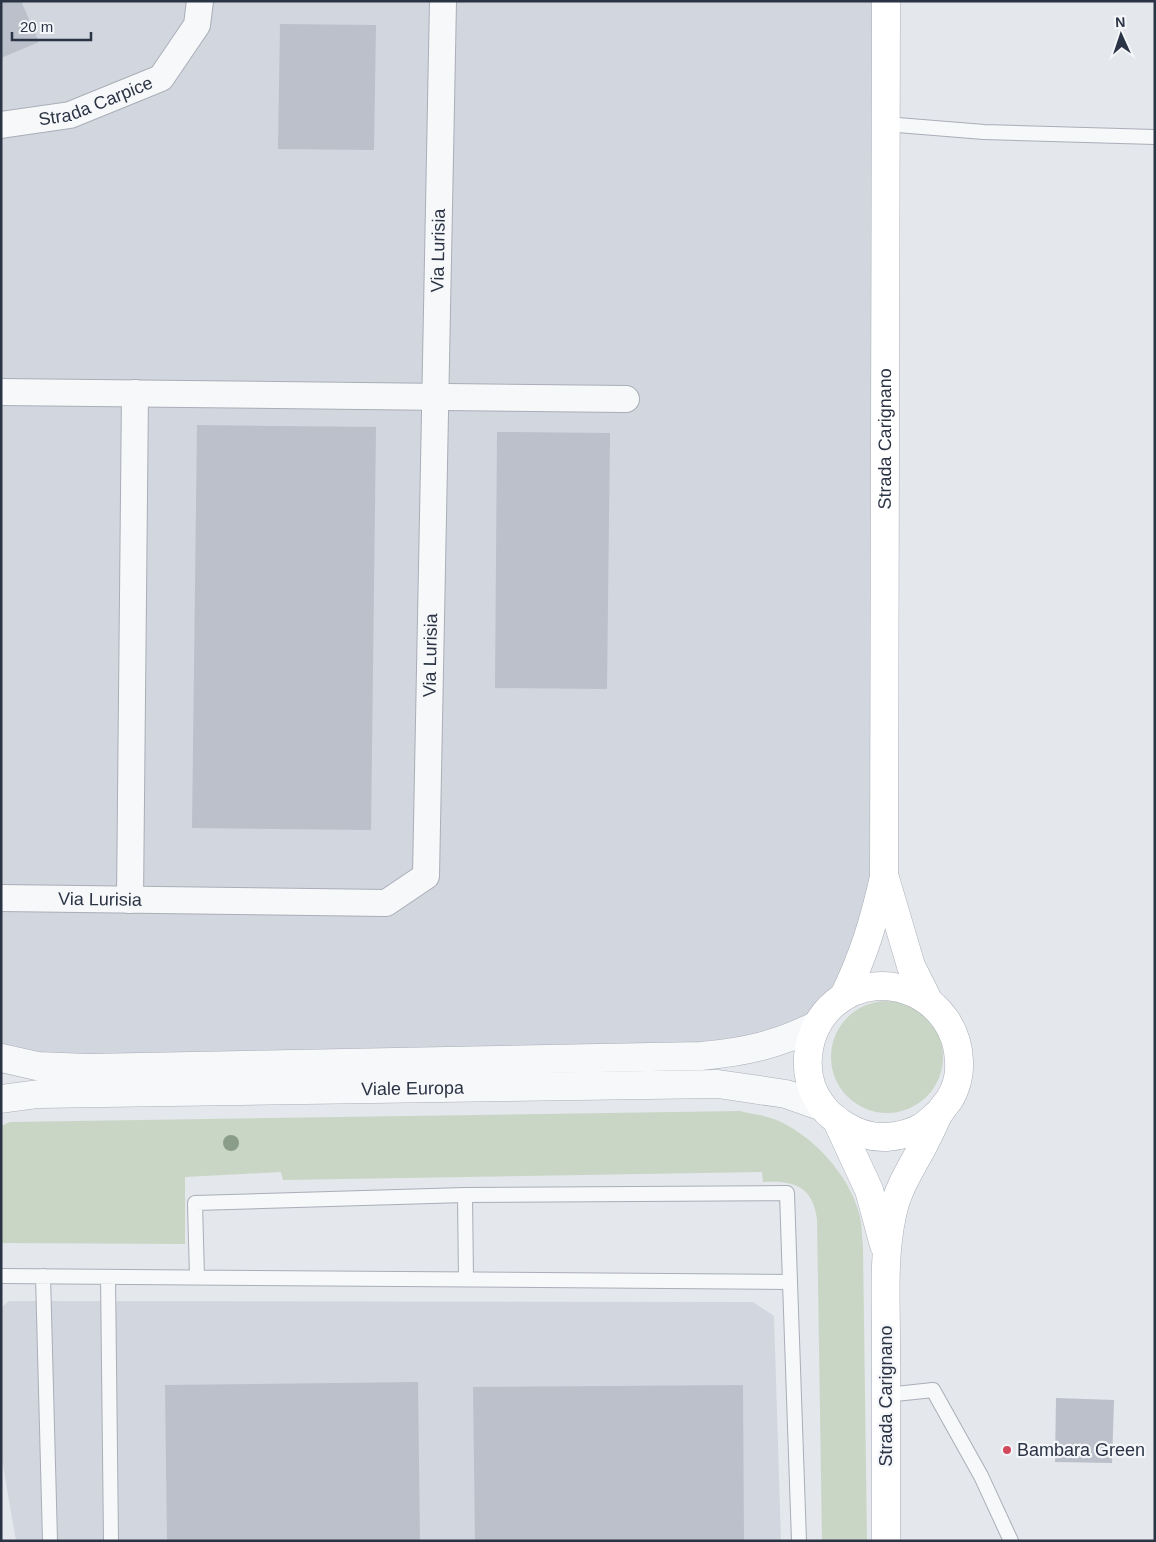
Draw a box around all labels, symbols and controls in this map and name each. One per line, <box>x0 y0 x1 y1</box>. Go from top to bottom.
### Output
scale bar <box>12 10 91 42</box>
north arrow <box>1096 10 1146 60</box>
text: N <box>1115 14 1126 30</box>
text: 20 m <box>20 18 53 35</box>
street label: Strada Carpice <box>37 72 156 129</box>
street label: Via Lurisia <box>427 207 449 292</box>
street label: Strada Carignano <box>875 368 895 509</box>
street label: Via Lurisia <box>419 612 441 697</box>
street label: Via Lurisia <box>58 889 143 910</box>
street label: Viale Europa <box>361 1078 465 1099</box>
street label: Strada Carignano <box>876 1325 896 1467</box>
place label: Bambara Green <box>1017 1440 1145 1460</box>
marker: Bambara Green <box>1001 1444 1013 1456</box>

